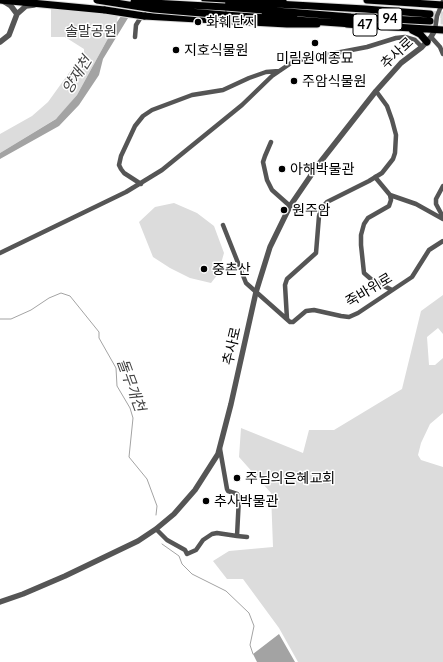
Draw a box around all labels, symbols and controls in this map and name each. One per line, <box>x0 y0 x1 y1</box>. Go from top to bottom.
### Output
road number: 94 <box>378 8 402 30</box>
place label: 화훼단지 <box>206 14 258 30</box>
road number: 47 <box>353 14 377 36</box>
marker: 화훼단지 <box>193 17 203 27</box>
park label: 솔말공원 <box>65 23 117 39</box>
street label: 추사로 <box>377 34 417 72</box>
marker: 미림원예종묘 <box>310 38 320 48</box>
place label: 지호식물원 <box>184 42 248 58</box>
marker: 지호식물원 <box>171 45 181 55</box>
place label: 미림원예종묘 <box>276 50 354 66</box>
water label: 양재천 <box>58 53 96 97</box>
place label: 주암식물원 <box>302 73 366 89</box>
marker: 주암식물원 <box>289 76 299 86</box>
place label: 아해박물관 <box>290 161 354 177</box>
marker: 아해박물관 <box>277 164 287 174</box>
place label: 원주암 <box>292 202 331 218</box>
marker: 원주암 <box>279 205 289 215</box>
place label: 중촌산 <box>212 261 251 277</box>
marker: 중촌산 <box>199 264 209 274</box>
street label: 죽바위로 <box>343 270 395 310</box>
street label: 추사로 <box>219 325 245 367</box>
water label: 돌무개천 <box>113 356 149 414</box>
place label: 주님의은혜교회 <box>245 470 335 486</box>
marker: 주님의은혜교회 <box>232 473 242 483</box>
place label: 추사박물관 <box>214 493 278 509</box>
marker: 추사박물관 <box>201 496 211 506</box>

